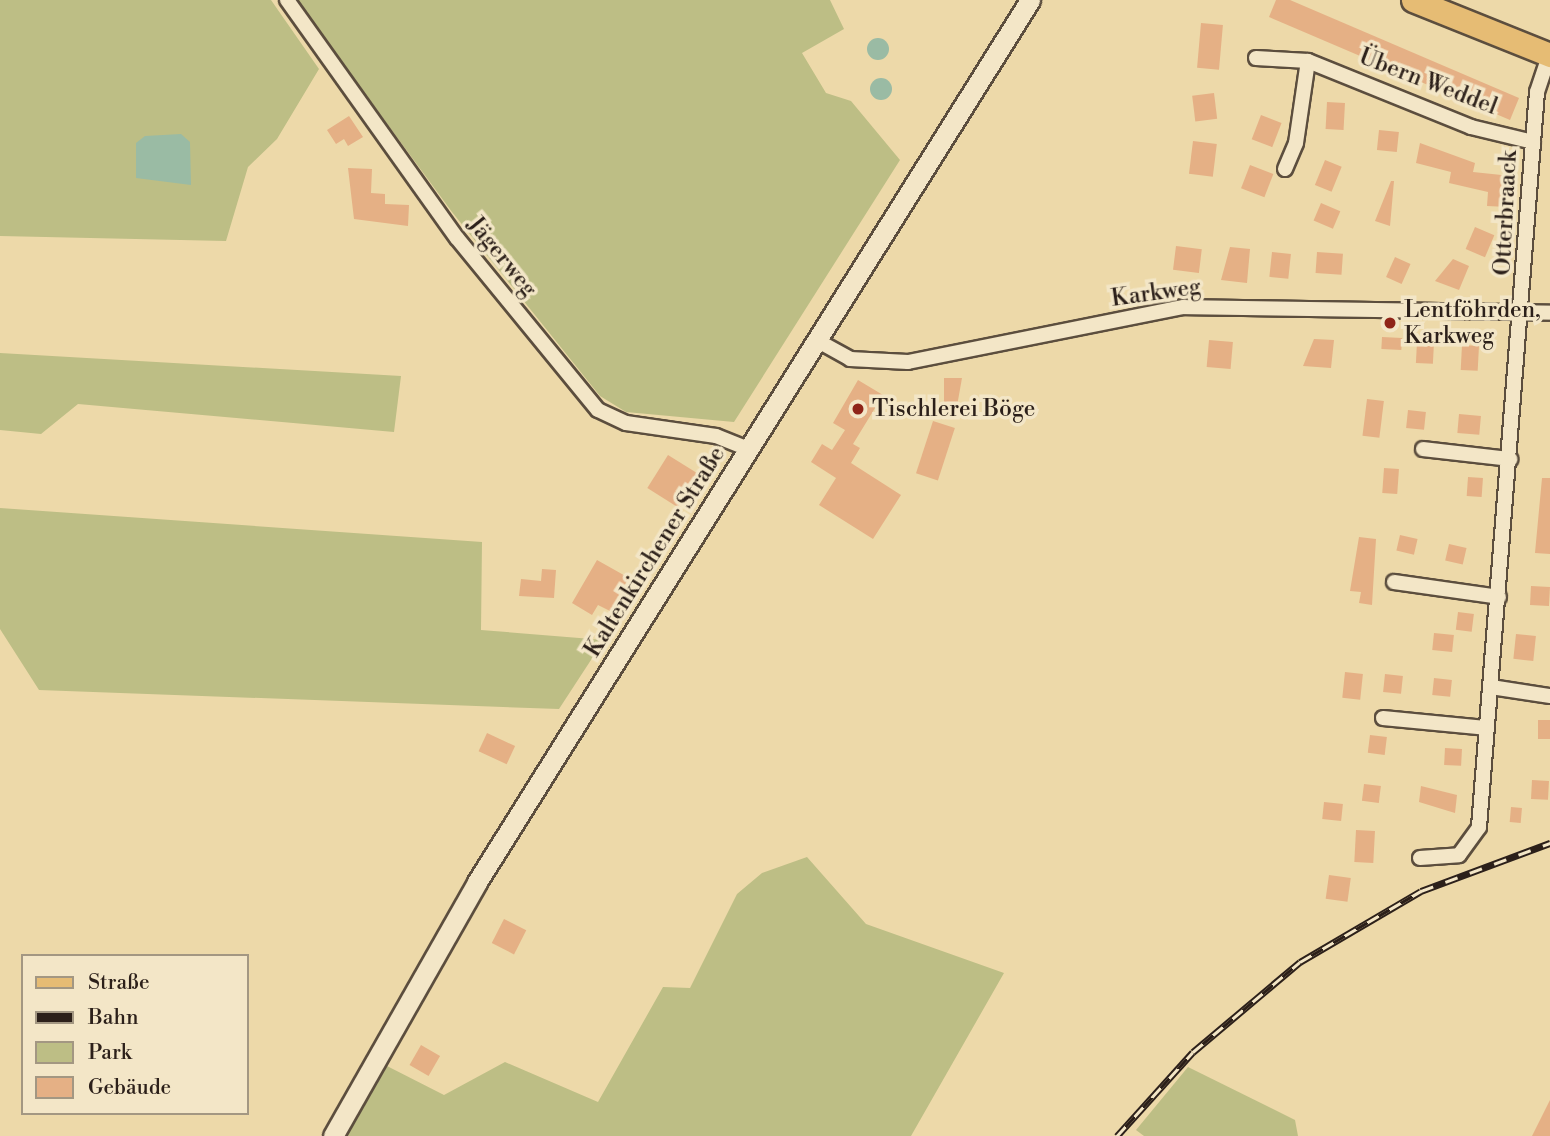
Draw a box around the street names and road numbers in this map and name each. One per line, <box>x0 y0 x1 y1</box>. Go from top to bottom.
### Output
street label: Übern Weddel <box>1355 43 1501 121</box>
street label: Otterbraack <box>1489 150 1523 276</box>
street label: Jägerweg <box>461 212 543 302</box>
street label: Karkweg <box>1109 273 1203 313</box>
street label: Kaltenkirchener Straße <box>579 442 731 662</box>

